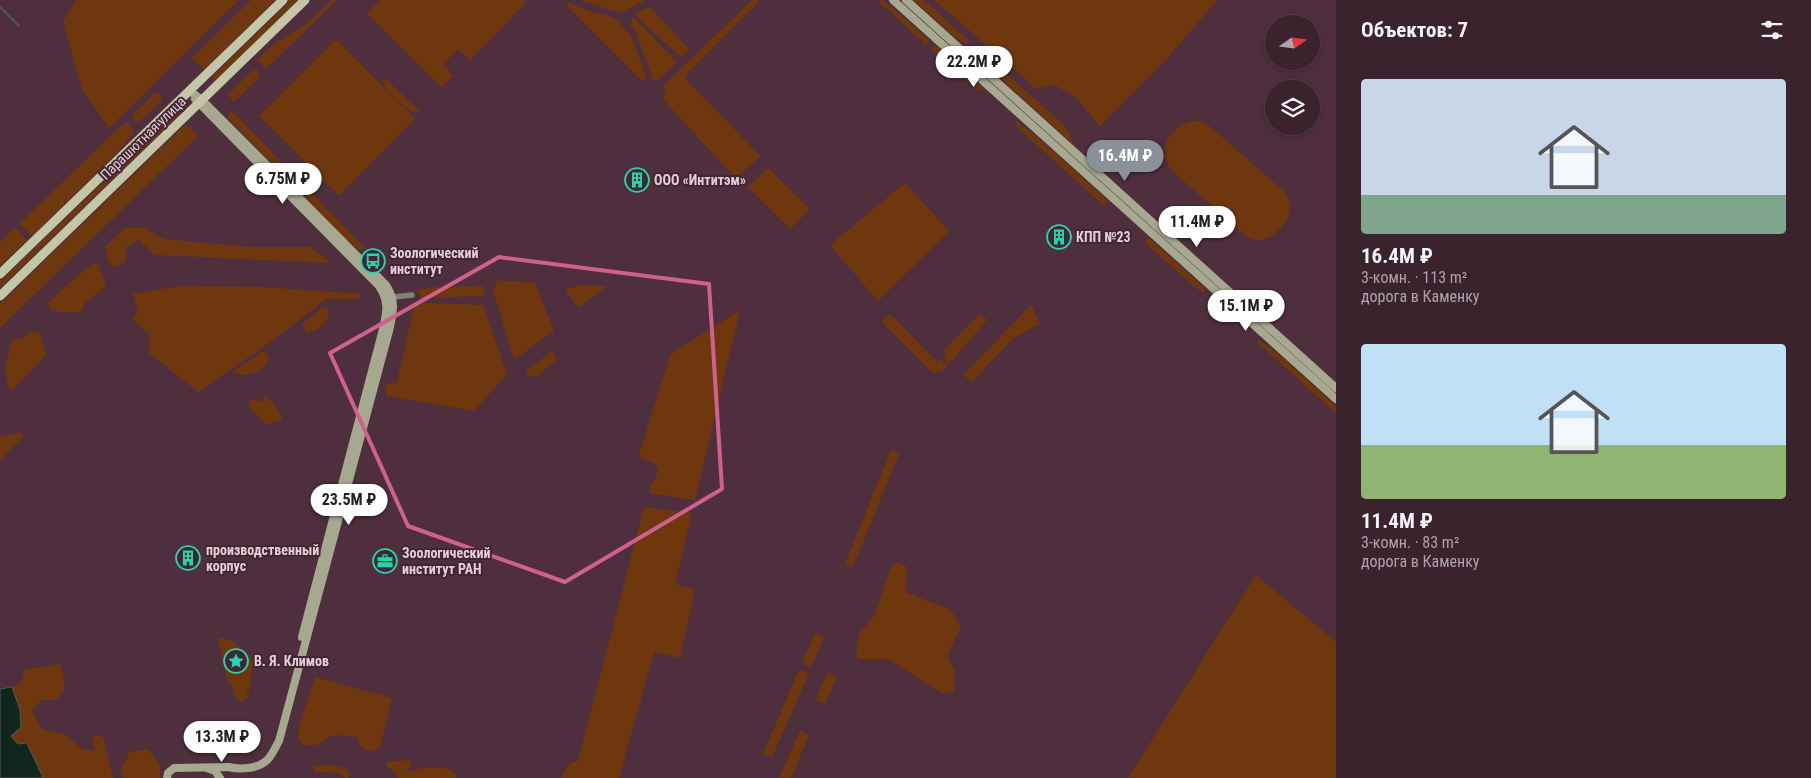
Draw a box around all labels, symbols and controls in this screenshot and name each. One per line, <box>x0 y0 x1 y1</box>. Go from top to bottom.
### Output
north arrow <box>1265 15 1320 70</box>
map controls <box>1265 15 1320 135</box>
icon: filters <box>1758 16 1786 44</box>
text: Объектов: 7 <box>1361 18 1468 42</box>
pin: 22.2M ₽ <box>928 46 1020 88</box>
text: 22.2M ₽ <box>947 52 1001 71</box>
button: layers <box>1265 80 1320 135</box>
street label: Парашютная улица <box>97 93 189 183</box>
icon: home <box>1529 112 1619 202</box>
pin: 16.4M ₽ <box>1079 140 1171 182</box>
text: 16.4M ₽ <box>1098 146 1152 165</box>
pin: 6.75M ₽ <box>237 162 329 205</box>
building icon: ООО «Интитэм» <box>624 167 650 193</box>
text: 6.75M ₽ <box>256 169 310 188</box>
place label: ООО «Интитэм» <box>654 172 746 188</box>
pin: 11.4M ₽ <box>1151 206 1243 248</box>
text: 11.4M ₽ <box>1170 212 1224 231</box>
building icon: КПП №23 <box>1046 224 1072 250</box>
place label: КПП №23 <box>1076 229 1131 245</box>
text: 16.4M ₽ <box>1361 244 1433 268</box>
place label: Зоологический институт <box>390 245 479 277</box>
bus stop icon: Зоологический институт <box>360 248 386 274</box>
text: 3-комн. · 113 m² <box>1361 268 1467 287</box>
text: дорога в Каменку <box>1361 287 1480 306</box>
pin: 15.1M ₽ <box>1200 290 1292 332</box>
text: 15.1M ₽ <box>1219 296 1273 315</box>
icon: home <box>1529 377 1619 467</box>
pin: 23.5M ₽ <box>303 484 395 526</box>
text: 23.5M ₽ <box>322 490 376 509</box>
text: 11.4M ₽ <box>1361 509 1433 533</box>
text: 3-комн. · 83 m² <box>1361 533 1459 552</box>
place label: производственный корпус <box>206 542 319 574</box>
building icon: производственный корпус <box>175 545 201 571</box>
place label: Зоологический институт РАН <box>402 545 491 577</box>
office icon: Зоологический институт РАН <box>372 548 398 574</box>
text: дорога в Каменку <box>1361 552 1480 571</box>
place icon: В. Я. Климов <box>223 648 249 674</box>
place label: В. Я. Климов <box>254 653 329 669</box>
pin: 13.3M ₽ <box>176 720 268 763</box>
text: 13.3M ₽ <box>195 727 249 746</box>

